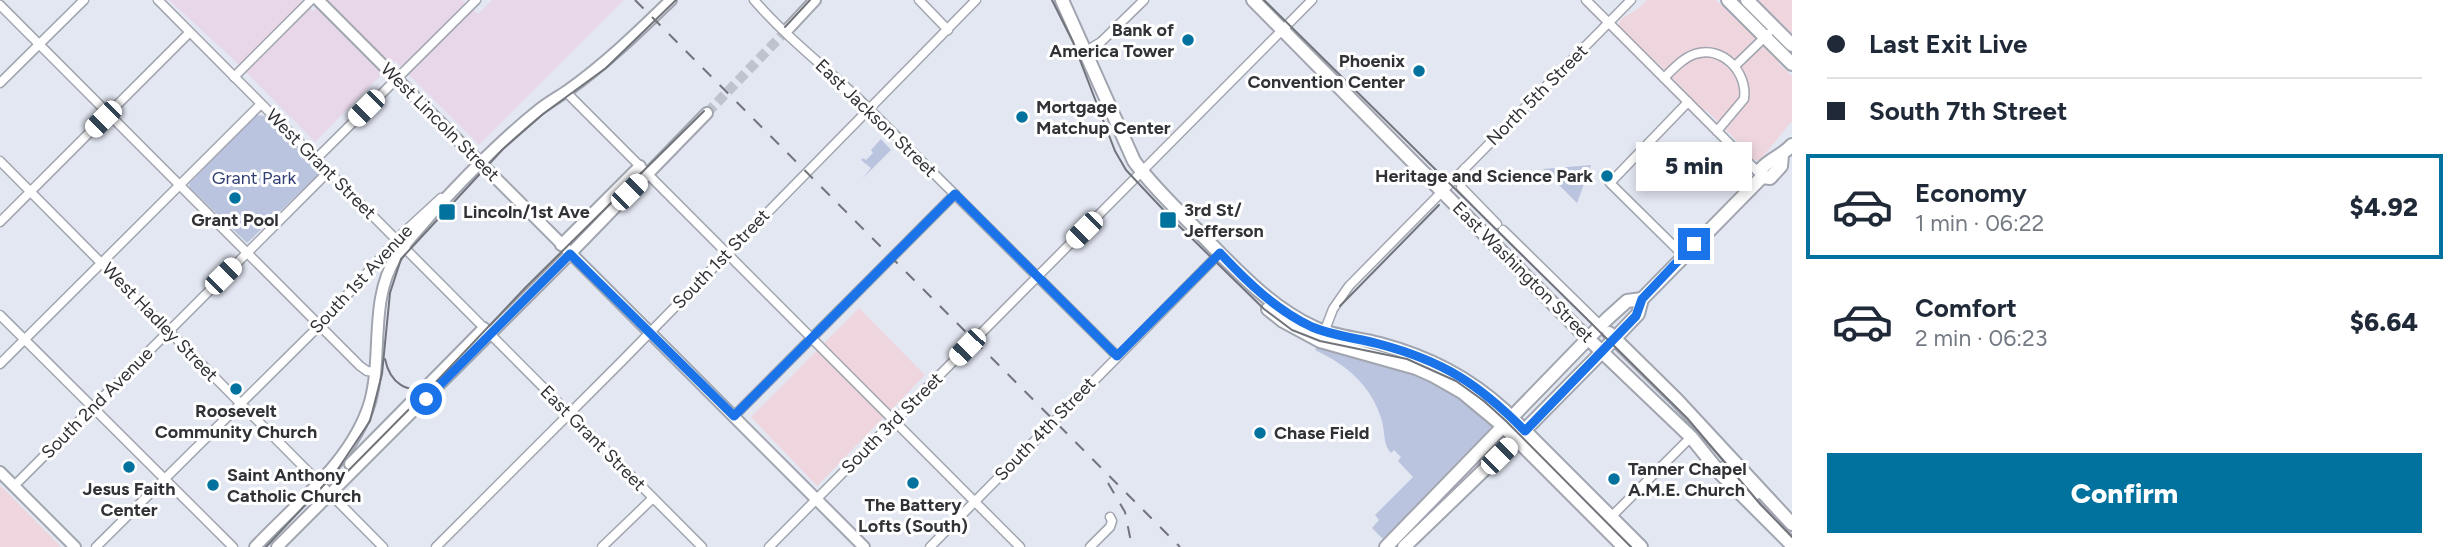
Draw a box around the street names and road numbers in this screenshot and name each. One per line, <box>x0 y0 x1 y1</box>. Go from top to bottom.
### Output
street label: North 5th Street <box>1482 40 1592 150</box>
street label: East Jackson Street <box>811 54 941 182</box>
street label: West Lincoln Street <box>376 58 504 186</box>
street label: West Grant Street <box>261 104 381 224</box>
street label: East Washington Street <box>1448 197 1598 347</box>
street label: South 1st Street <box>668 204 774 314</box>
street label: South 1st Avenue <box>305 220 417 338</box>
street label: West Hadley Street <box>98 258 223 386</box>
street label: South 2nd Avenue <box>37 342 158 463</box>
street label: South 3rd Street <box>837 368 947 478</box>
street label: South 4th Street <box>990 372 1100 485</box>
street label: East Grant Street <box>536 381 650 495</box>

